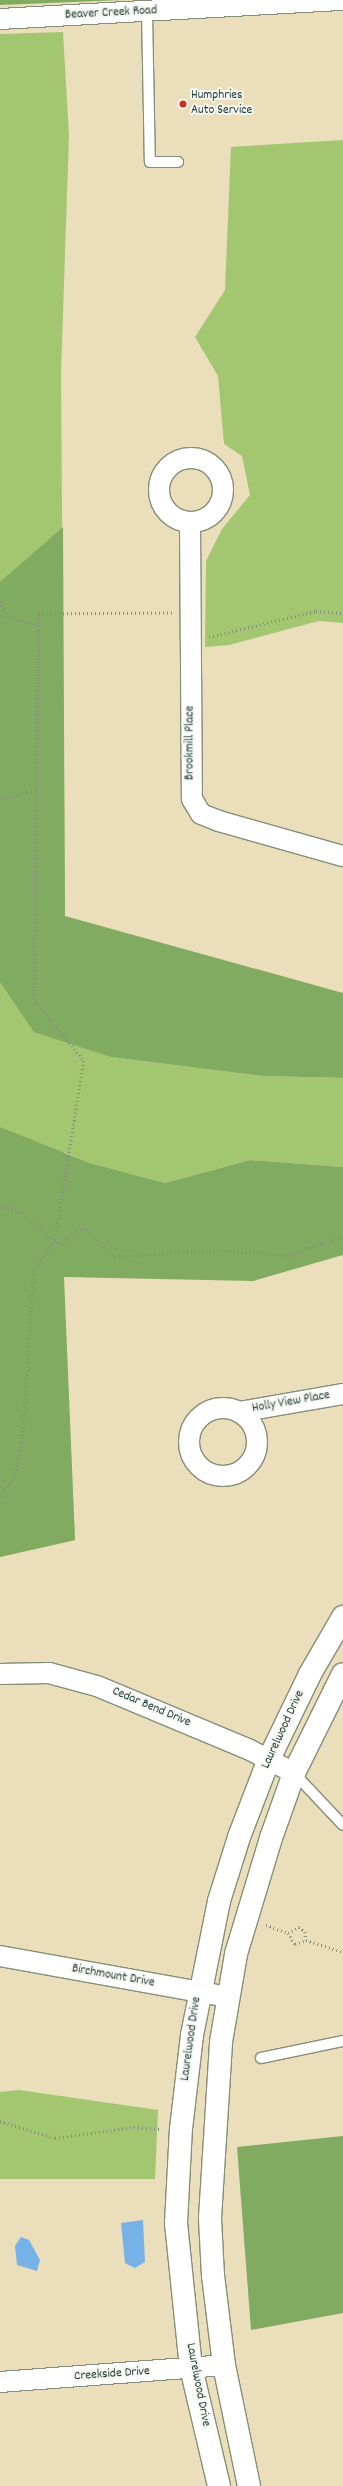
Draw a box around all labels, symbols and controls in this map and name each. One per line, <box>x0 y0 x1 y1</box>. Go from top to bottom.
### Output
street label: Beaver Creek Road <box>65 4 157 24</box>
place label: Humphries Auto Service <box>191 89 252 120</box>
marker: Humphries Auto Service <box>178 99 188 109</box>
street label: Brookmill Place <box>183 706 199 780</box>
street label: Holly View Place <box>251 1388 331 1418</box>
street label: Cedar Bend Drive <box>109 1684 193 1732</box>
street label: Laurelwood Drive <box>259 1688 309 1772</box>
street label: Birchmount Drive <box>70 1962 156 1992</box>
street label: Laurelwood Drive <box>178 1996 206 2082</box>
street label: Laurelwood Drive <box>181 2342 213 2428</box>
street label: Creekside Drive <box>74 2365 150 2385</box>

